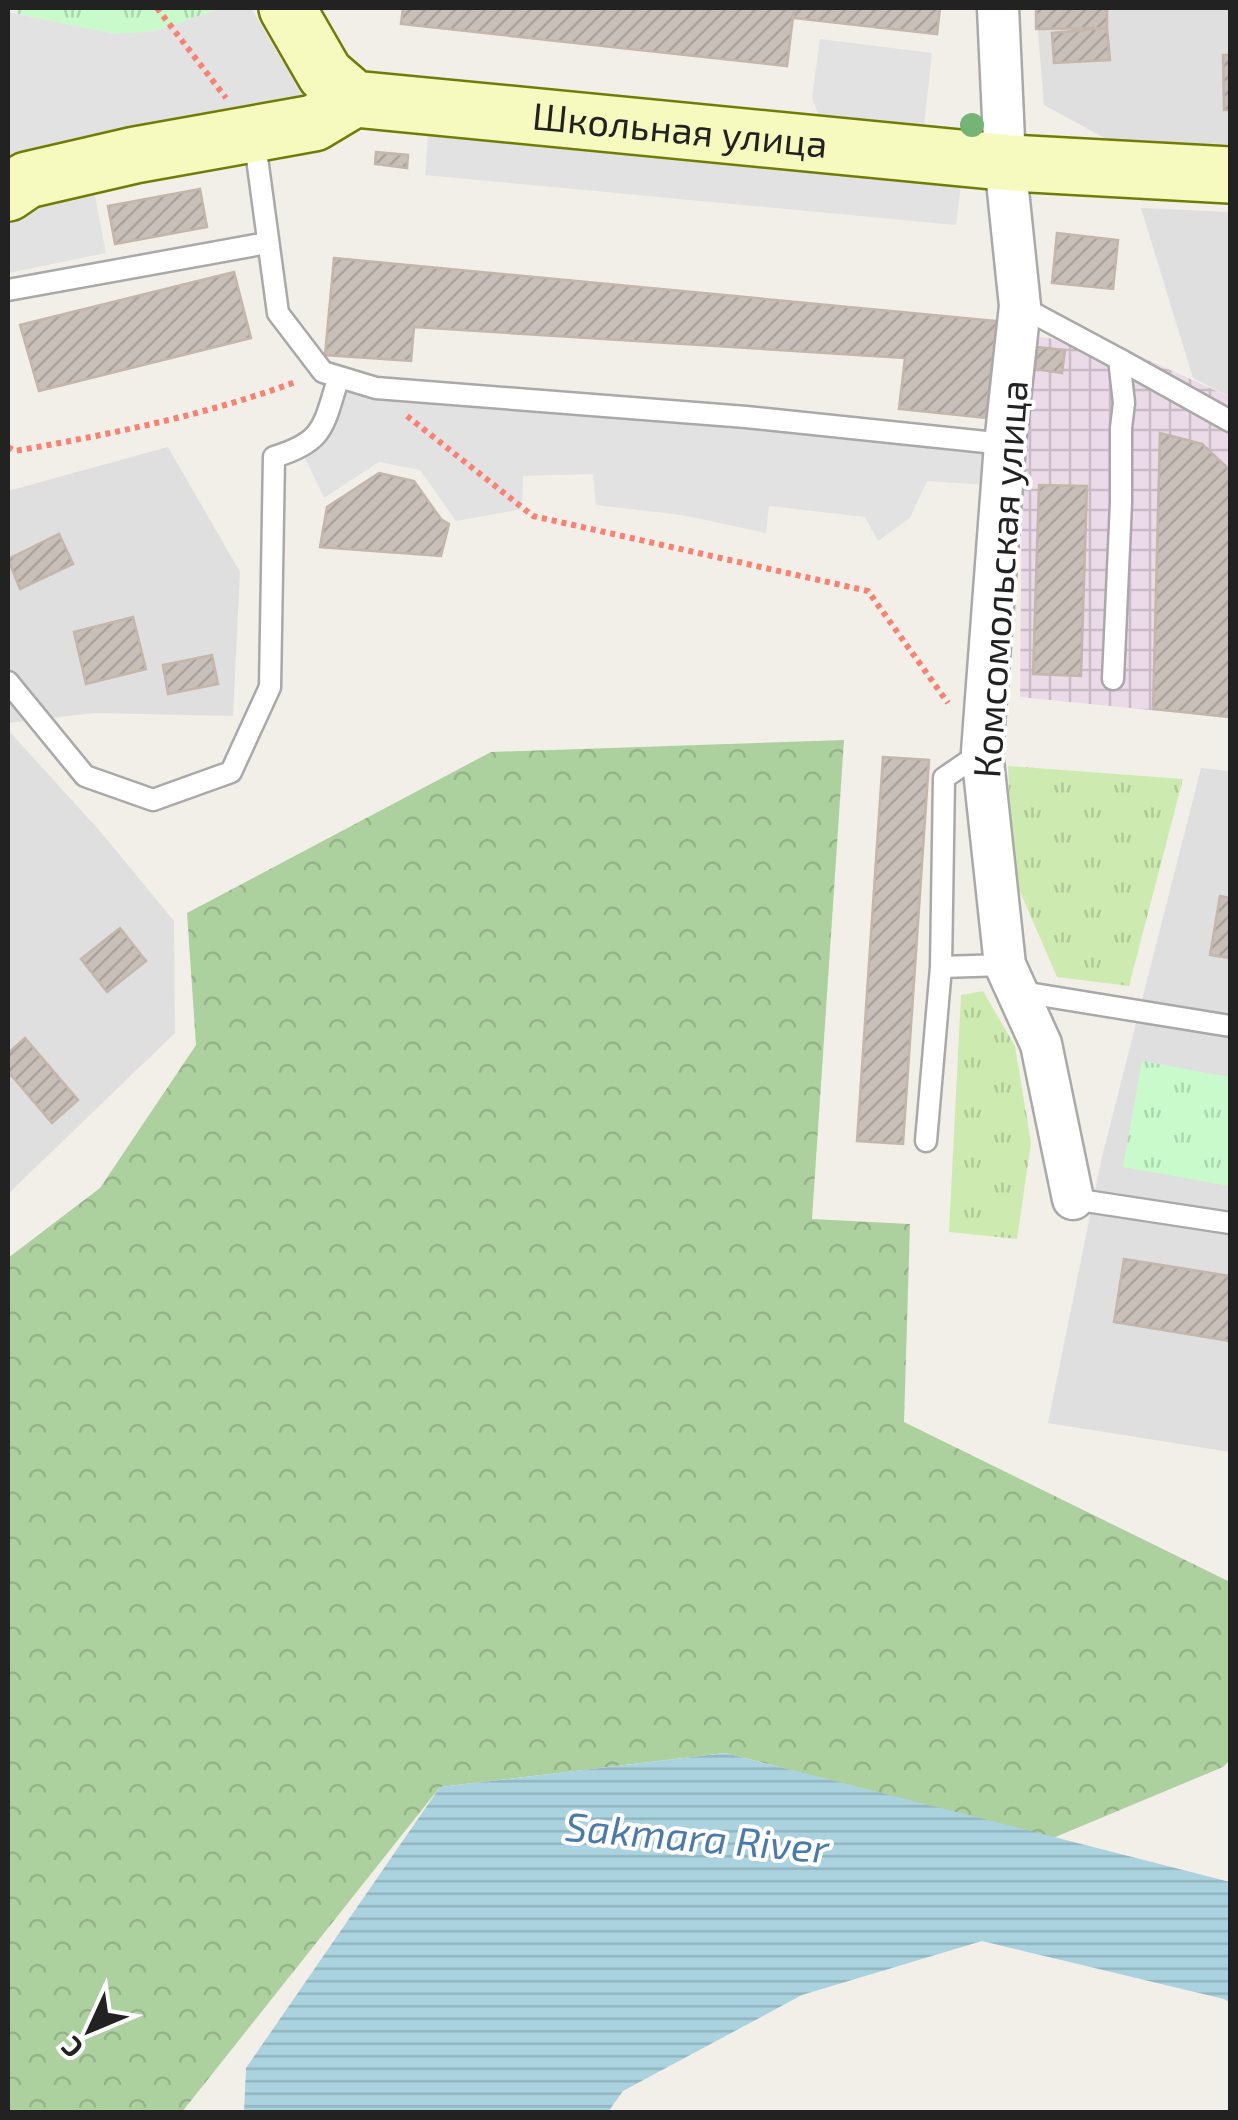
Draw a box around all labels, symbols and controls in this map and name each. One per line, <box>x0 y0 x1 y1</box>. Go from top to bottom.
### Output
street label: Школьная улица <box>531 91 830 166</box>
street label: Комсомольская улица <box>962 378 1036 779</box>
water label: Sakmara River <box>563 1801 832 1872</box>
north arrow <box>40 1980 140 2080</box>
text: С <box>53 2030 89 2066</box>

